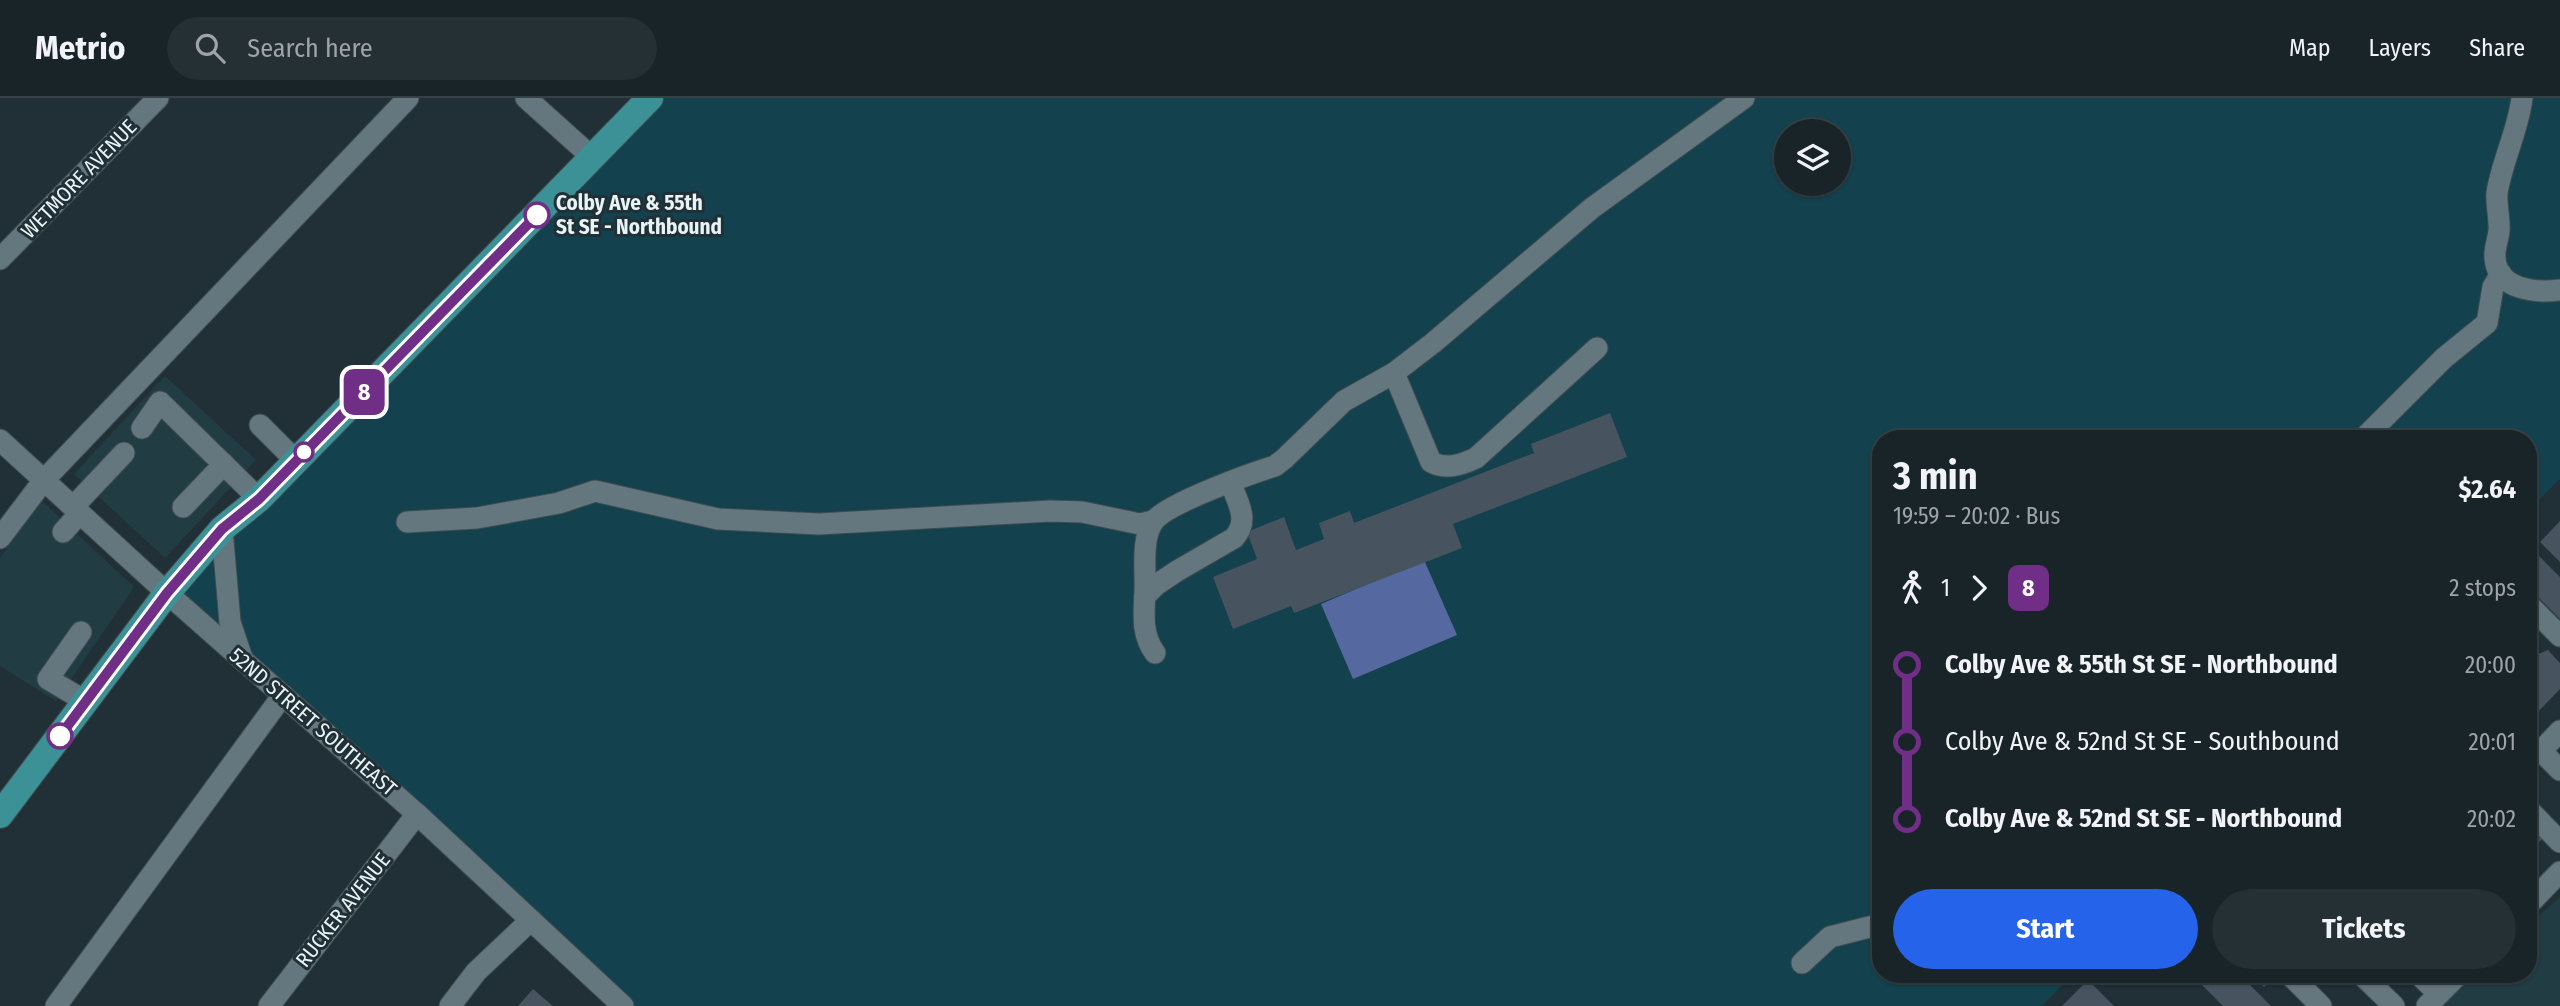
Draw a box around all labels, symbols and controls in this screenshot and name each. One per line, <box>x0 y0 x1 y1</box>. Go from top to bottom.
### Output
search box <box>167 17 657 80</box>
text: Metrio <box>35 28 125 68</box>
icon: search <box>191 29 229 67</box>
text: Search here <box>247 33 373 64</box>
text: Map <box>2289 34 2331 62</box>
text: Layers <box>2369 34 2431 62</box>
text: Share <box>2469 34 2525 62</box>
street label: WETMORE AVENUE <box>16 114 142 244</box>
map controls <box>1774 119 1851 196</box>
button: layers <box>1774 119 1851 196</box>
place label: Colby Ave & 55th St SE - Northbound <box>556 190 722 240</box>
marker: Colby Ave & 55th St SE - Northbound <box>524 202 550 228</box>
line badge: 8 <box>341 369 387 415</box>
text: 8 <box>358 378 370 406</box>
unlabelled marker <box>294 442 314 462</box>
text: 3 min <box>1893 453 1978 499</box>
text: $2.64 <box>2459 474 2516 505</box>
text: 19:59 – 20:02 · Bus <box>1893 502 2060 530</box>
icon: walk <box>1893 569 1931 607</box>
icon: forward <box>1960 569 1998 607</box>
text: 1 <box>1941 574 1950 602</box>
text: 8 <box>2022 574 2035 602</box>
text: 2 stops <box>2449 574 2516 602</box>
street label: 52ND STREET SOUTHEAST <box>224 642 402 802</box>
text: Colby Ave & 55th St SE - Northbound <box>1945 649 2338 680</box>
text: 20:00 <box>2465 651 2516 679</box>
unlabelled marker <box>47 723 73 749</box>
text: Colby Ave & 52nd St SE - Southbound <box>1945 726 2340 757</box>
text: 20:01 <box>2469 728 2516 756</box>
text: Colby Ave & 52nd St SE - Northbound <box>1945 803 2342 834</box>
text: 20:02 <box>2467 805 2516 833</box>
street label: RUCKER AVENUE <box>290 848 396 972</box>
button: Start <box>1893 889 2198 969</box>
button: Tickets <box>2212 889 2516 969</box>

